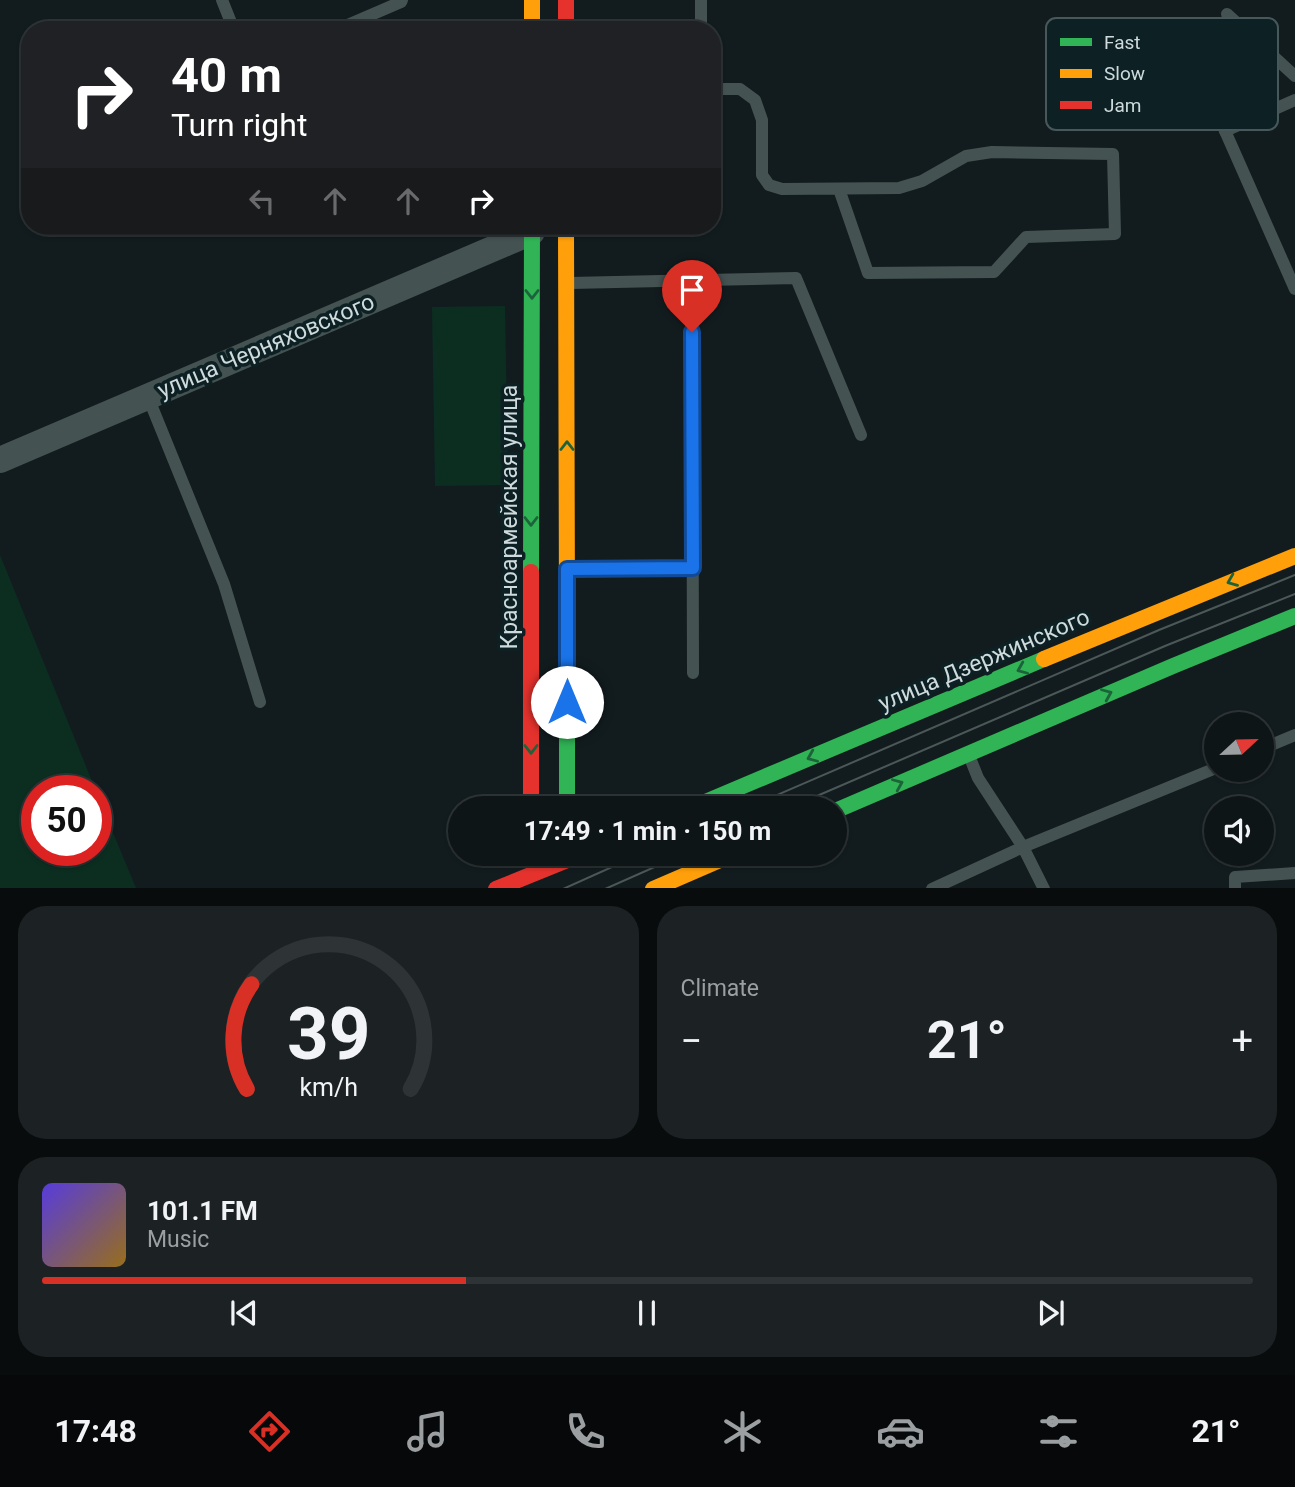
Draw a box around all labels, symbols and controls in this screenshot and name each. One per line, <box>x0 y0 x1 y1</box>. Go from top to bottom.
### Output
legend <box>1046 18 1278 130</box>
text: Fast <box>1104 31 1141 54</box>
text: 40 m <box>171 47 282 104</box>
icon: right <box>56 49 147 140</box>
text: Slow <box>1104 62 1145 85</box>
text: Jam <box>1104 94 1141 117</box>
text: Turn right <box>171 106 307 144</box>
icon: left <box>243 182 281 220</box>
icon: ahead <box>316 182 354 220</box>
icon: ahead <box>389 182 427 220</box>
icon: right <box>462 182 500 220</box>
pin <box>662 260 722 332</box>
icon: arrive <box>673 271 711 309</box>
street label: улица Черняховского <box>154 288 378 404</box>
one-way arrow <box>524 289 540 300</box>
street label: Красноармейская улица <box>496 385 523 649</box>
one-way arrow <box>559 441 575 451</box>
one-way arrow <box>523 517 539 527</box>
one-way arrow <box>1226 573 1238 587</box>
street label: улица Дзержинского <box>874 603 1094 717</box>
one-way arrow <box>1016 660 1028 674</box>
position arrow <box>530 665 604 739</box>
one-way arrow <box>1099 688 1112 702</box>
north arrow <box>1204 712 1274 782</box>
map controls <box>1204 712 1274 866</box>
one-way arrow <box>523 744 539 755</box>
one-way arrow <box>807 749 819 763</box>
speed limit sign: 50 <box>21 775 112 866</box>
one-way arrow <box>890 778 903 792</box>
button: sound <box>1204 796 1274 866</box>
text: 17:49 · 1 min · 150 m <box>524 816 771 846</box>
text: Climate <box>681 975 759 1002</box>
text: 39 <box>286 991 370 1077</box>
text: 21° <box>927 1010 1007 1071</box>
text: − <box>681 1019 702 1063</box>
text: + <box>1231 1019 1253 1063</box>
text: km/h <box>299 1072 358 1101</box>
text: 101.1 FM <box>147 1196 258 1226</box>
text: Music <box>147 1226 209 1253</box>
icon: previous <box>225 1294 263 1332</box>
icon: pause <box>628 1294 666 1332</box>
icon: next <box>1032 1294 1070 1332</box>
icon: directions <box>245 1407 294 1456</box>
icon: music <box>403 1407 452 1456</box>
icon: phone <box>561 1407 610 1456</box>
icon: climate <box>718 1407 767 1456</box>
icon: car <box>876 1407 925 1456</box>
icon: filters <box>1034 1407 1083 1456</box>
text: 17:48 <box>54 1412 137 1450</box>
text: 21° <box>1191 1412 1241 1450</box>

